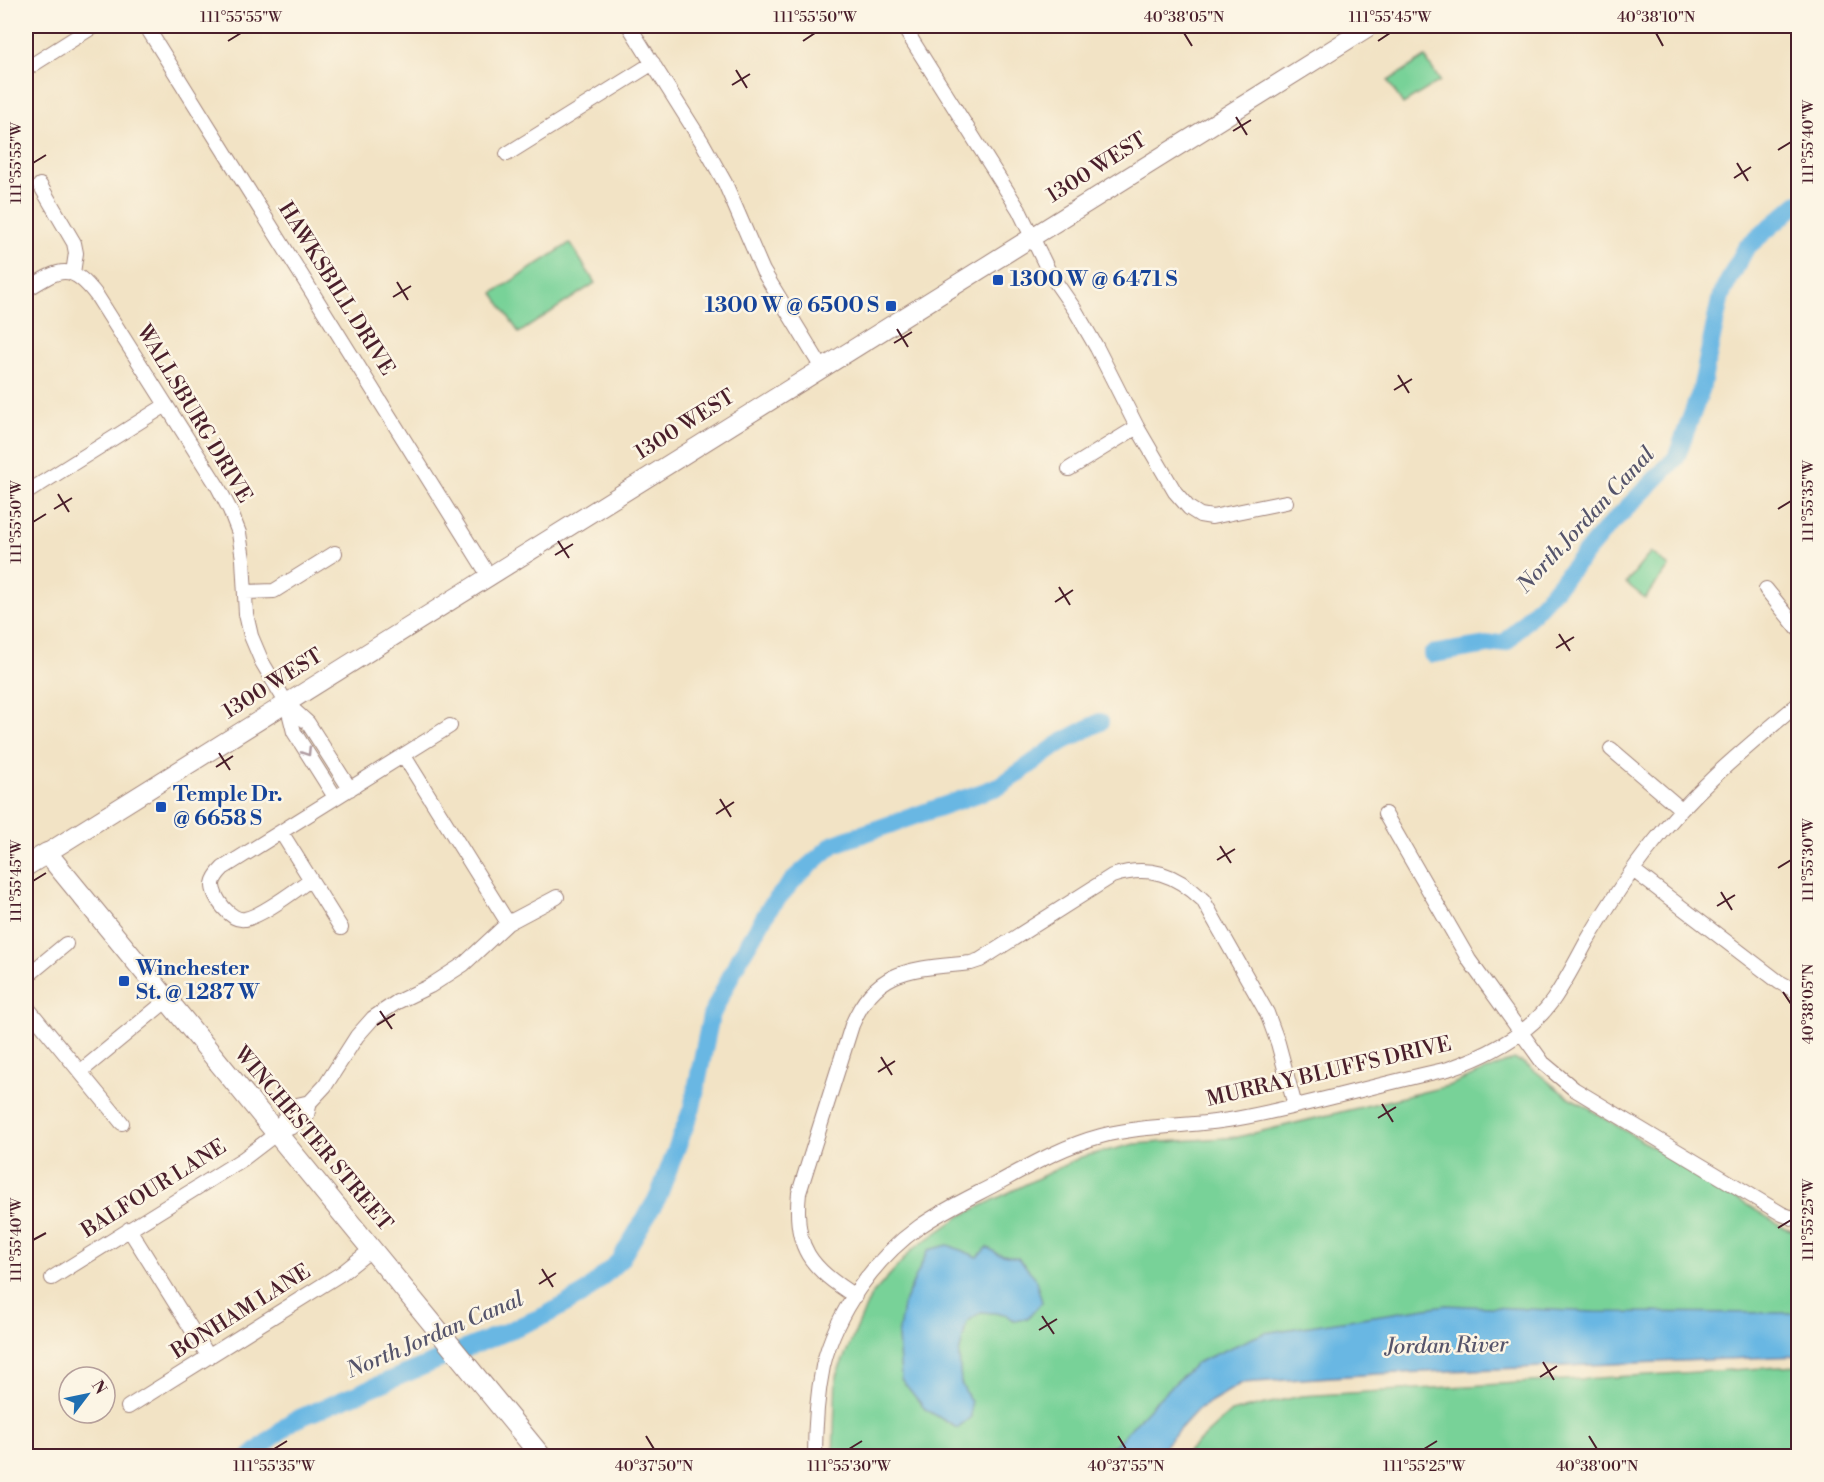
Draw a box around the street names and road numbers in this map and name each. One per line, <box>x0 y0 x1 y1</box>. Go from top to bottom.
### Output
street label: 1300 WEST <box>1042 127 1152 209</box>
street label: HAWKSBILL DRIVE <box>272 197 400 381</box>
street label: WALLSBURG DRIVE <box>130 319 258 508</box>
street label: 1300 WEST <box>630 384 740 466</box>
street label: 1300 WEST <box>218 643 328 725</box>
street label: MURRAY BLUFFS DRIVE <box>1204 1031 1454 1113</box>
street label: WINCHESTER STREET <box>227 1041 398 1237</box>
street label: BALFOUR LANE <box>76 1134 231 1245</box>
street label: BONHAM LANE <box>166 1259 316 1366</box>

